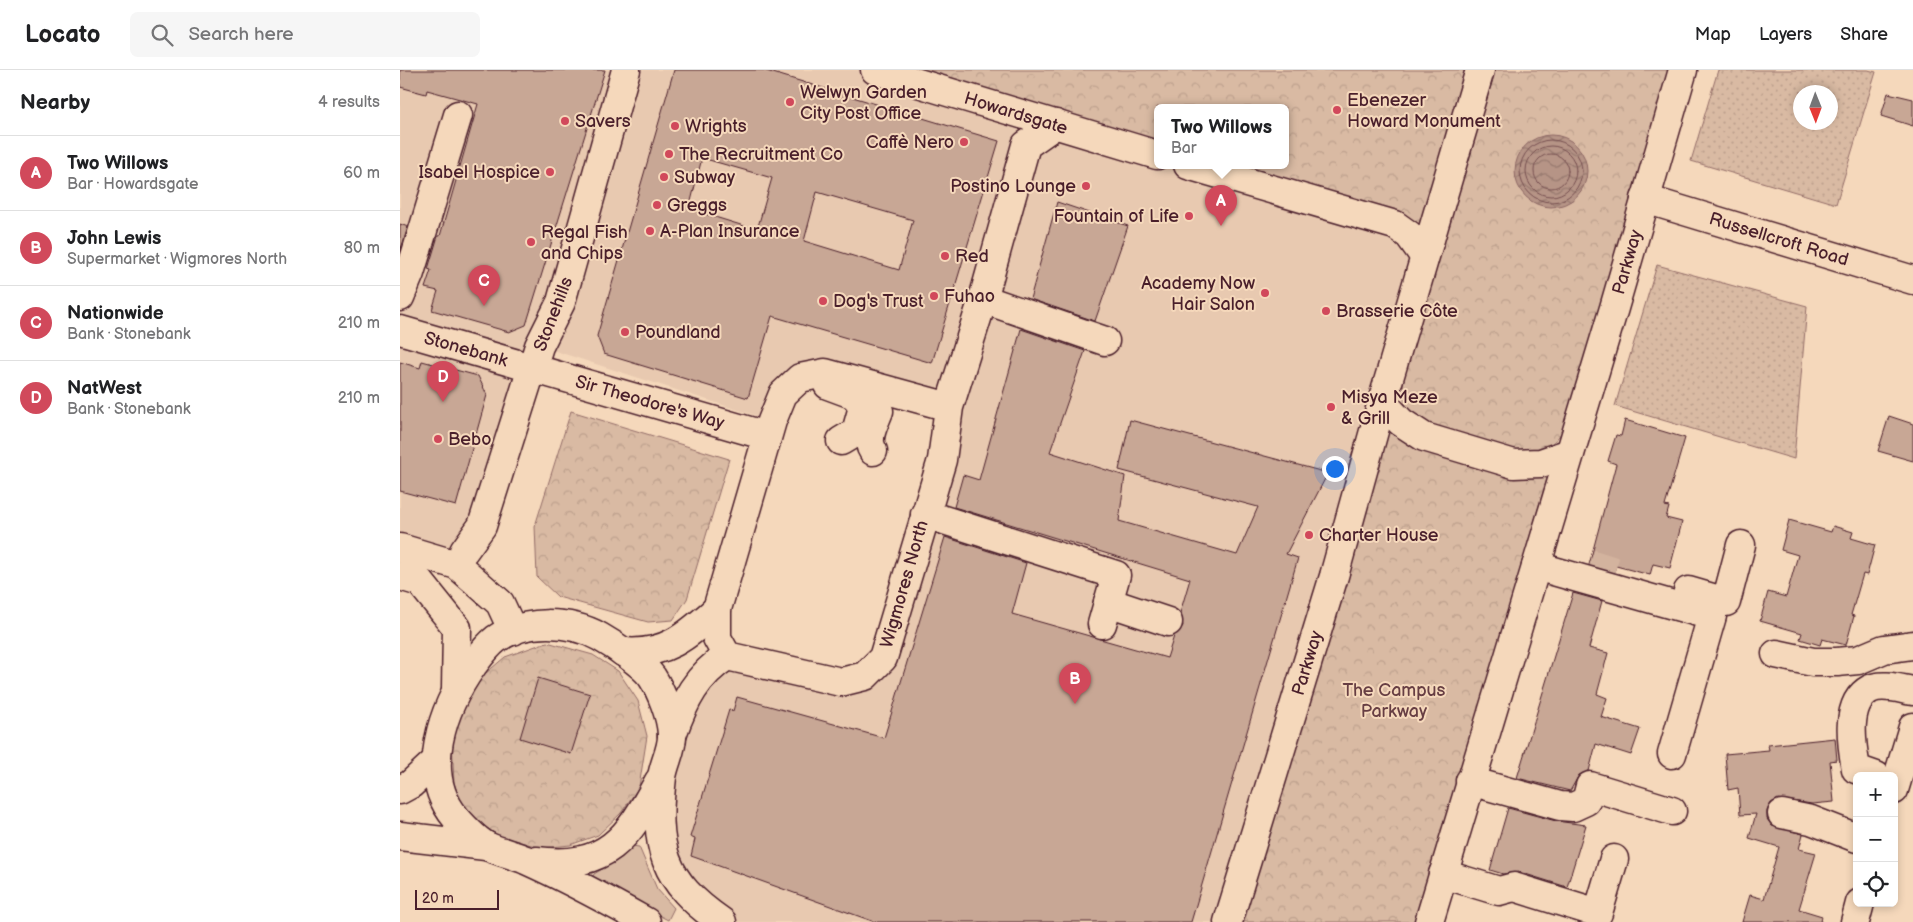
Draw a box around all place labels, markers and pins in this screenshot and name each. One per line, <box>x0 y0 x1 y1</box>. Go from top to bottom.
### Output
place label: Welwyn Garden City Post Office <box>800 82 927 124</box>
place label: Ebenezer Howard Monument <box>1347 90 1501 132</box>
marker: Welwyn Garden City Post Office <box>784 96 796 108</box>
marker: Ebenezer Howard Monument <box>1331 104 1343 116</box>
place label: Savers <box>575 111 631 132</box>
marker: Savers <box>559 115 571 127</box>
place label: Wrights <box>685 116 747 137</box>
marker: Wrights <box>669 120 681 132</box>
place label: Caffè Nero <box>866 132 954 153</box>
marker: Caffè Nero <box>958 136 970 148</box>
place label: The Recruitment Co <box>679 144 843 165</box>
marker: The Recruitment Co <box>663 148 675 160</box>
place label: Isabel Hospice <box>418 162 540 183</box>
marker: Isabel Hospice <box>544 166 556 178</box>
place label: Subway <box>674 167 736 188</box>
marker: Subway <box>658 171 670 183</box>
place label: Postino Lounge <box>950 176 1076 197</box>
marker: Postino Lounge <box>1080 180 1092 192</box>
pin: A <box>1205 185 1237 226</box>
place label: Greggs <box>667 195 727 216</box>
marker: Greggs <box>651 199 663 211</box>
place label: Fountain of Life <box>1054 206 1179 227</box>
marker: Fountain of Life <box>1183 210 1195 222</box>
place label: A-Plan Insurance <box>660 221 800 242</box>
place label: Regal Fish and Chips <box>541 222 628 264</box>
marker: A-Plan Insurance <box>644 225 656 237</box>
marker: Regal Fish and Chips <box>525 236 537 248</box>
place label: Red <box>955 246 989 267</box>
marker: Red <box>939 250 951 262</box>
pin: C <box>468 265 500 306</box>
place label: Academy Now Hair Salon <box>1141 273 1255 315</box>
place label: Fuhao <box>944 286 995 307</box>
marker: Academy Now Hair Salon <box>1259 287 1271 299</box>
marker: Fuhao <box>928 290 940 302</box>
place label: Dog's Trust <box>833 291 924 312</box>
marker: Dog's Trust <box>817 295 829 307</box>
place label: Brasserie Côte <box>1336 301 1458 322</box>
marker: Brasserie Côte <box>1320 305 1332 317</box>
place label: Poundland <box>635 322 721 343</box>
marker: Poundland <box>619 326 631 338</box>
pin: D <box>427 361 459 402</box>
place label: Misya Meze & Grill <box>1341 387 1438 429</box>
marker: Misya Meze & Grill <box>1325 401 1337 413</box>
place label: Bebo <box>448 429 491 450</box>
marker: Bebo <box>432 433 444 445</box>
place label: Charter House <box>1319 525 1439 546</box>
marker: Charter House <box>1303 529 1315 541</box>
pin: B <box>1059 663 1091 704</box>

